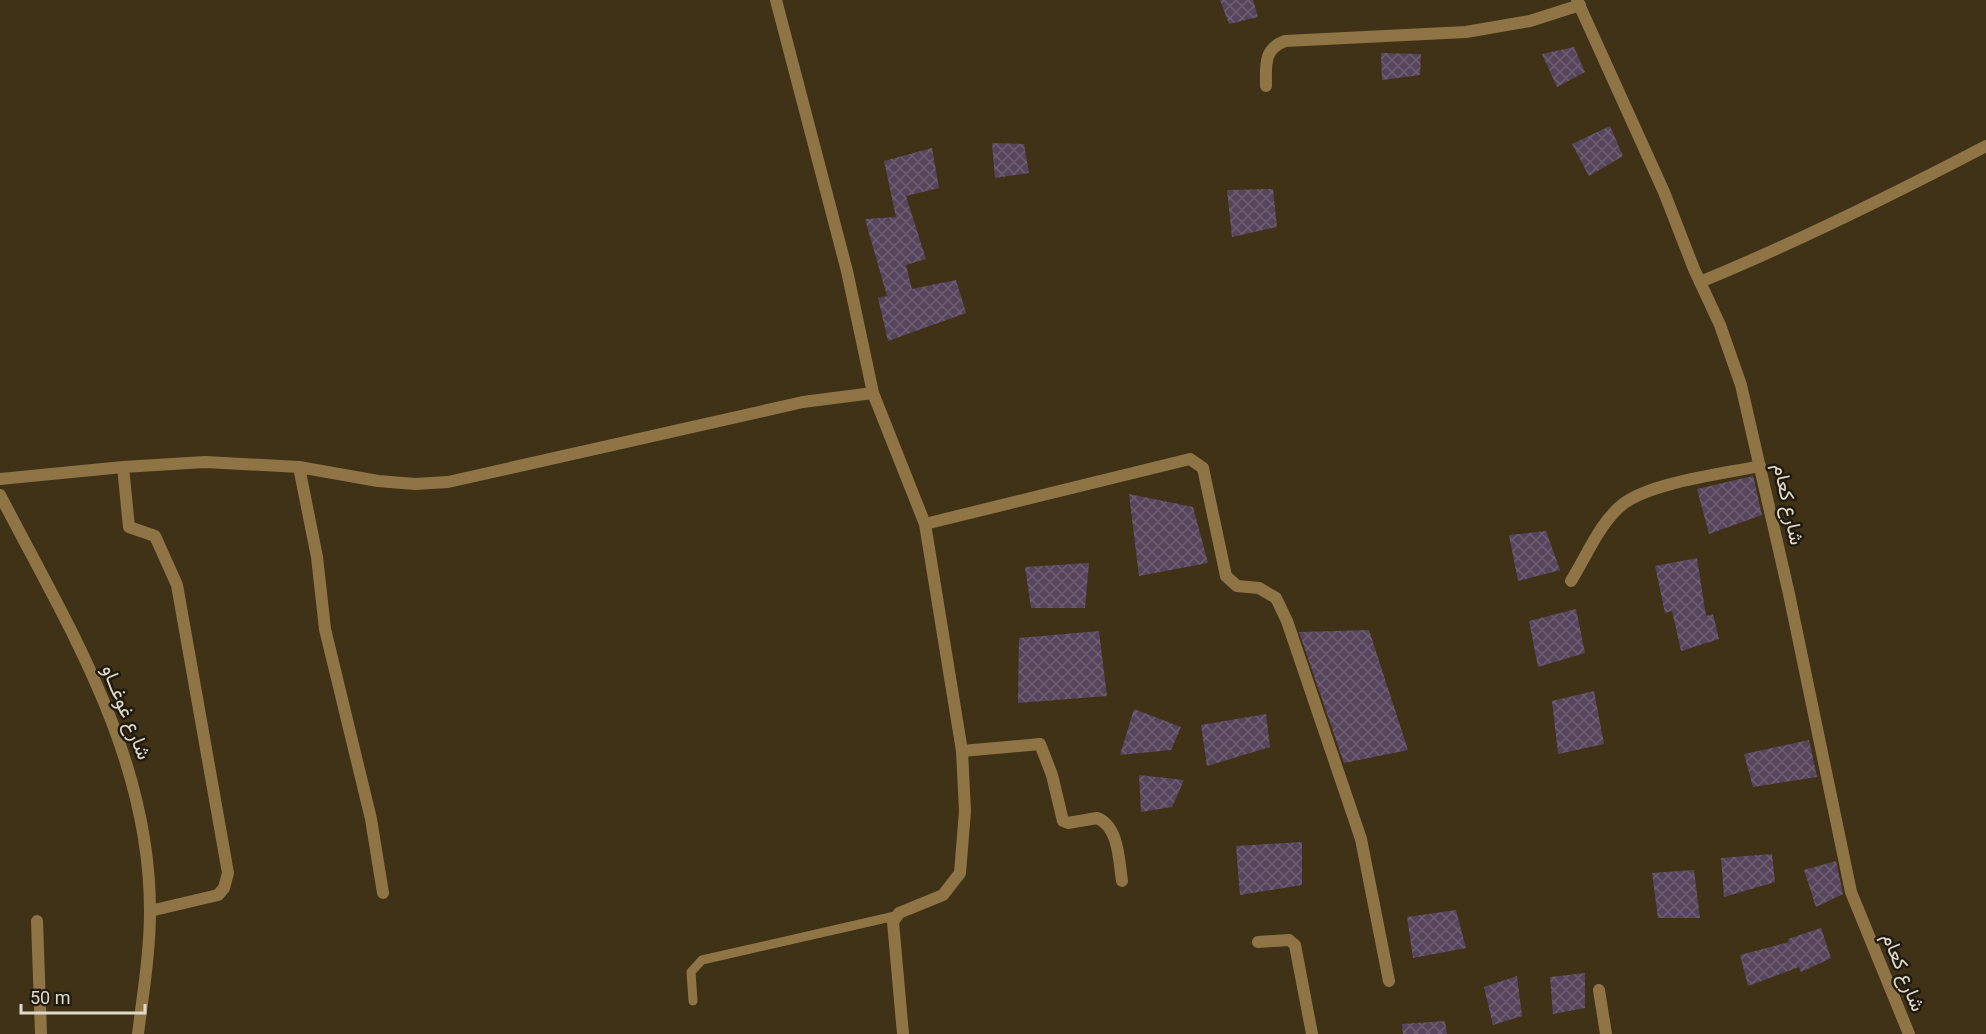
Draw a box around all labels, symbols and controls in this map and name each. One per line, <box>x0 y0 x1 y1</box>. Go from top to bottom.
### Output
street label: شارع كعام <box>1767 461 1809 547</box>
street label: شارع غوغــاو <box>95 661 157 764</box>
street label: شارع كعام <box>1876 929 1931 1016</box>
scale bar <box>21 977 146 1015</box>
text: 50 m <box>30 987 70 1008</box>

